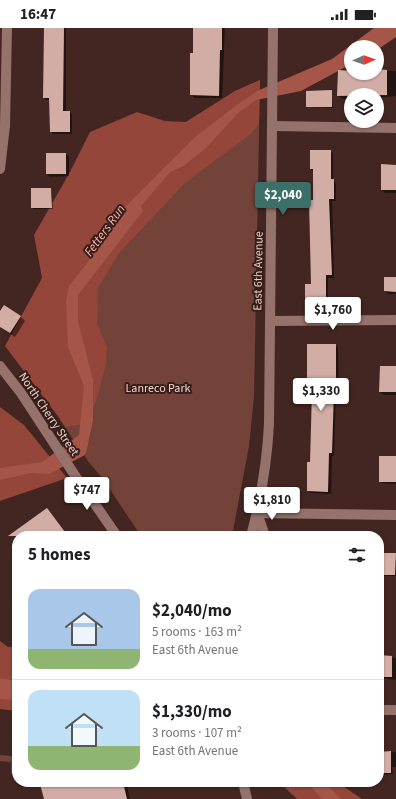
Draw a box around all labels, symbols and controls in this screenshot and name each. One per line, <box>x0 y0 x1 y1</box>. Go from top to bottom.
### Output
text: 16:47 <box>20 4 56 25</box>
north arrow <box>344 40 384 80</box>
map controls <box>344 40 384 128</box>
button: layers <box>344 88 384 128</box>
pin: $2,040 <box>250 182 316 216</box>
text: $2,040 <box>264 186 302 204</box>
water label: Fetters Run <box>80 201 130 260</box>
street label: East 6th Avenue <box>249 231 268 311</box>
pin: $1,760 <box>300 297 366 331</box>
text: $1,760 <box>314 301 352 319</box>
street label: North Cherry Street <box>14 369 83 459</box>
pin: $1,330 <box>288 378 354 412</box>
park label: Lanreco Park <box>126 380 191 397</box>
text: $1,330 <box>302 382 340 400</box>
pin: $747 <box>63 477 111 511</box>
text: $747 <box>73 481 101 499</box>
pin: $1,810 <box>239 487 305 521</box>
text: $1,810 <box>253 491 291 509</box>
text: 5 homes <box>28 543 90 567</box>
icon: filters <box>346 544 368 566</box>
text: $2,040/mo <box>152 599 232 623</box>
icon: home <box>60 605 108 653</box>
text: 5 rooms · 163 m² <box>152 623 242 641</box>
text: East 6th Avenue <box>152 641 238 659</box>
text: $1,330/mo <box>152 700 232 724</box>
icon: home <box>60 706 108 754</box>
text: 3 rooms · 107 m² <box>152 724 242 742</box>
text: East 6th Avenue <box>152 742 238 760</box>

